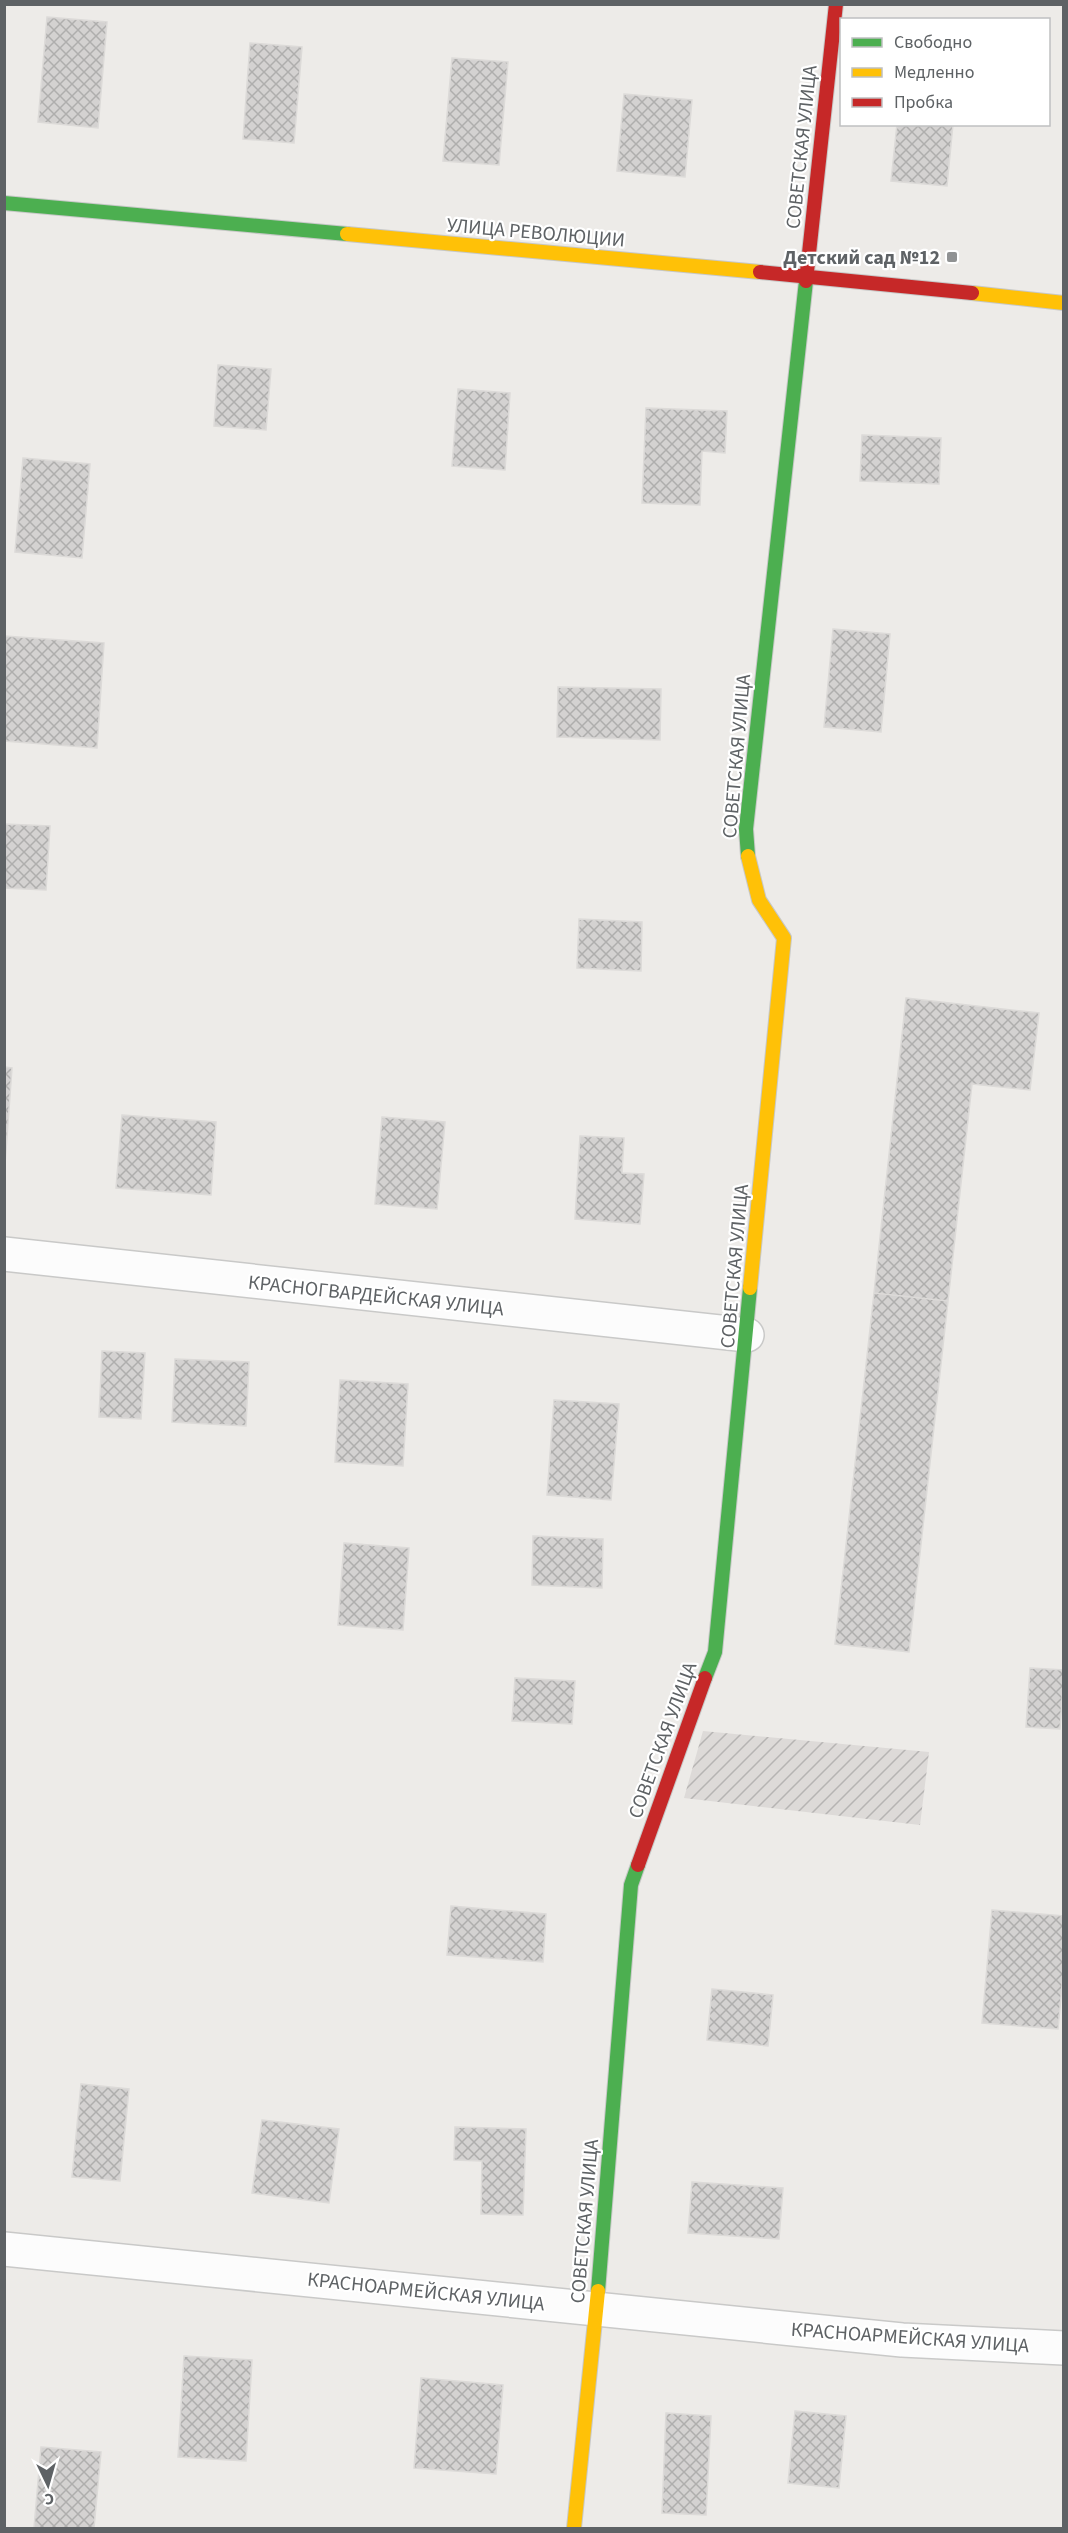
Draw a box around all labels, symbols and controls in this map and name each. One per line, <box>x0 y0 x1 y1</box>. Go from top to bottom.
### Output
legend <box>840 18 1050 126</box>
text: Свободно <box>894 30 972 55</box>
text: Медленно <box>894 60 974 85</box>
street label: СОВЕТСКАЯ УЛИЦА <box>779 64 825 230</box>
text: Пробка <box>894 90 953 115</box>
street label: УЛИЦА РЕВОЛЮЦИИ <box>446 211 626 255</box>
place label: Детский сад №12 <box>783 244 940 272</box>
marker: Детский сад №12 <box>945 250 959 264</box>
street label: СОВЕТСКАЯ УЛИЦА <box>716 673 758 839</box>
street label: СОВЕТСКАЯ УЛИЦА <box>714 1183 756 1349</box>
street label: КРАСНОГВАРДЕЙСКАЯ УЛИЦА <box>247 1269 505 1323</box>
street label: СОВЕТСКАЯ УЛИЦА <box>622 1658 704 1823</box>
street label: СОВЕТСКАЯ УЛИЦА <box>564 2138 606 2304</box>
street label: КРАСНОАРМЕЙСКАЯ УЛИЦА <box>306 2266 546 2318</box>
street label: КРАСНОАРМЕЙСКАЯ УЛИЦА <box>790 2316 1030 2360</box>
north arrow <box>18 2455 78 2515</box>
text: С <box>44 2488 55 2510</box>

